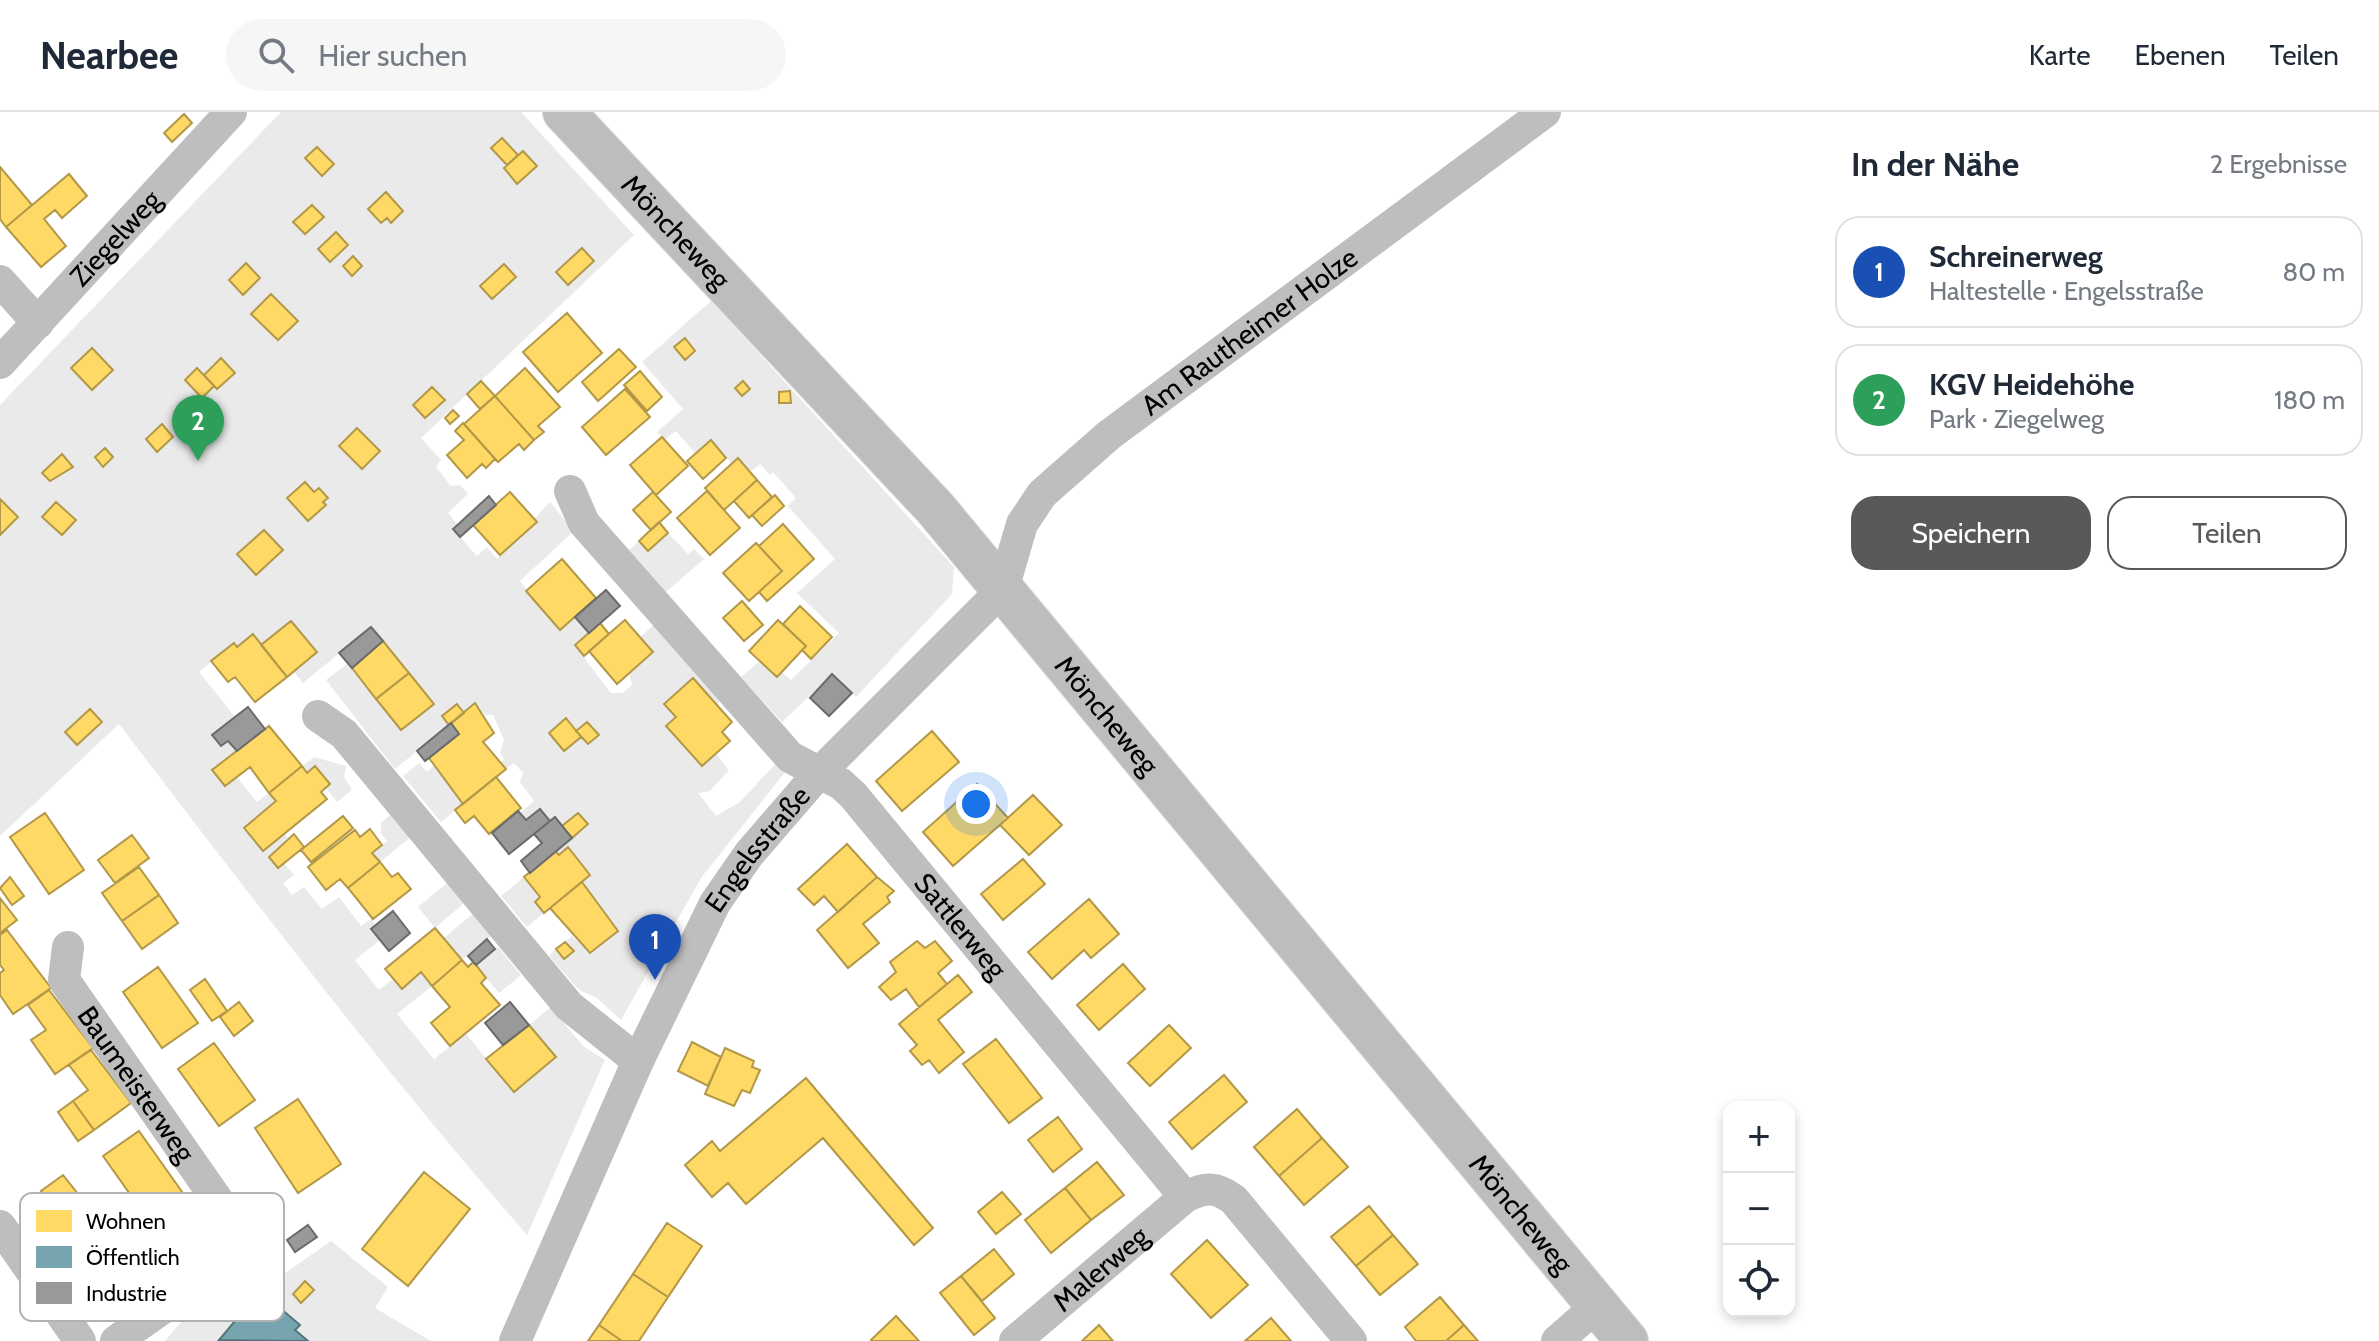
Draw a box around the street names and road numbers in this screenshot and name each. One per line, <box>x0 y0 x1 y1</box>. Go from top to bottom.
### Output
street label: Möncheweg <box>614 167 739 297</box>
street label: Ziegelweg <box>62 182 169 293</box>
street label: Am Rautheimer Holze <box>1134 240 1364 422</box>
street label: Möncheweg <box>1048 649 1167 782</box>
street label: Engelsstraße <box>697 779 817 918</box>
street label: Sattlerweg <box>907 866 1015 986</box>
street label: Baumeisterweg <box>70 999 203 1169</box>
street label: Möncheweg <box>1462 1147 1581 1281</box>
street label: Malerweg <box>1046 1218 1156 1318</box>

